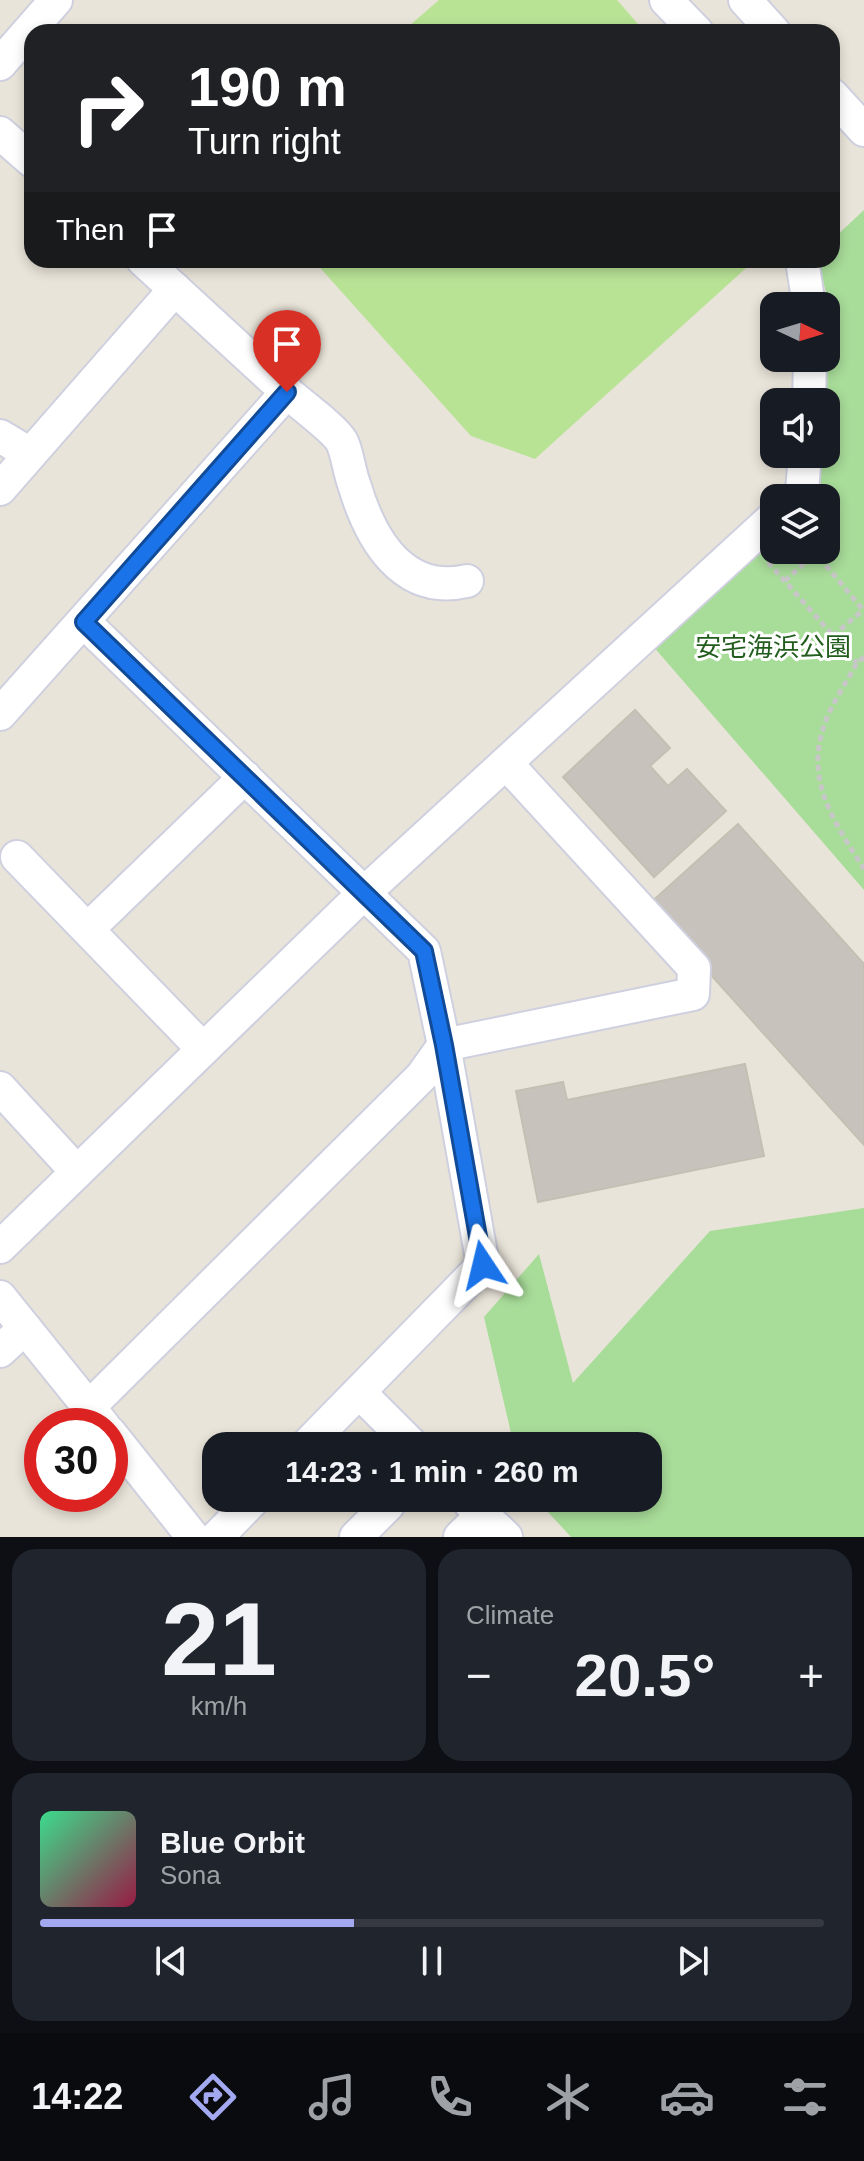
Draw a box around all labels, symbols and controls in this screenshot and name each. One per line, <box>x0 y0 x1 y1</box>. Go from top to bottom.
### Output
text: 190 m <box>188 55 347 118</box>
icon: right <box>56 56 160 160</box>
text: Turn right <box>188 121 341 162</box>
icon: arrive <box>140 208 184 252</box>
text: Then <box>56 213 124 246</box>
north arrow <box>760 292 840 372</box>
map controls <box>760 292 840 564</box>
pin <box>253 310 321 392</box>
icon: arrive <box>265 322 309 366</box>
button: sound <box>760 388 840 468</box>
button: layers <box>760 484 840 564</box>
park label: 安宅海浜公園 <box>695 632 851 662</box>
position arrow <box>441 1223 525 1307</box>
speed limit sign: 30 <box>24 1408 128 1512</box>
text: 14:23 · 1 min · 260 m <box>285 1455 579 1488</box>
text: 21 <box>161 1581 277 1697</box>
text: Climate <box>466 1600 554 1630</box>
text: 20.5° <box>575 1642 715 1709</box>
text: − <box>466 1651 492 1700</box>
text: + <box>798 1651 824 1700</box>
text: km/h <box>191 1691 247 1721</box>
text: Blue Orbit <box>160 1826 305 1859</box>
text: Sona <box>160 1860 221 1890</box>
icon: previous <box>149 1939 193 1983</box>
icon: pause <box>410 1939 454 1983</box>
icon: next <box>671 1939 715 1983</box>
icon: directions <box>185 2069 241 2125</box>
icon: music <box>304 2069 360 2125</box>
icon: phone <box>422 2069 478 2125</box>
icon: climate <box>540 2069 596 2125</box>
icon: car <box>659 2069 715 2125</box>
icon: filters <box>777 2069 833 2125</box>
text: 14:22 <box>31 2076 123 2117</box>

